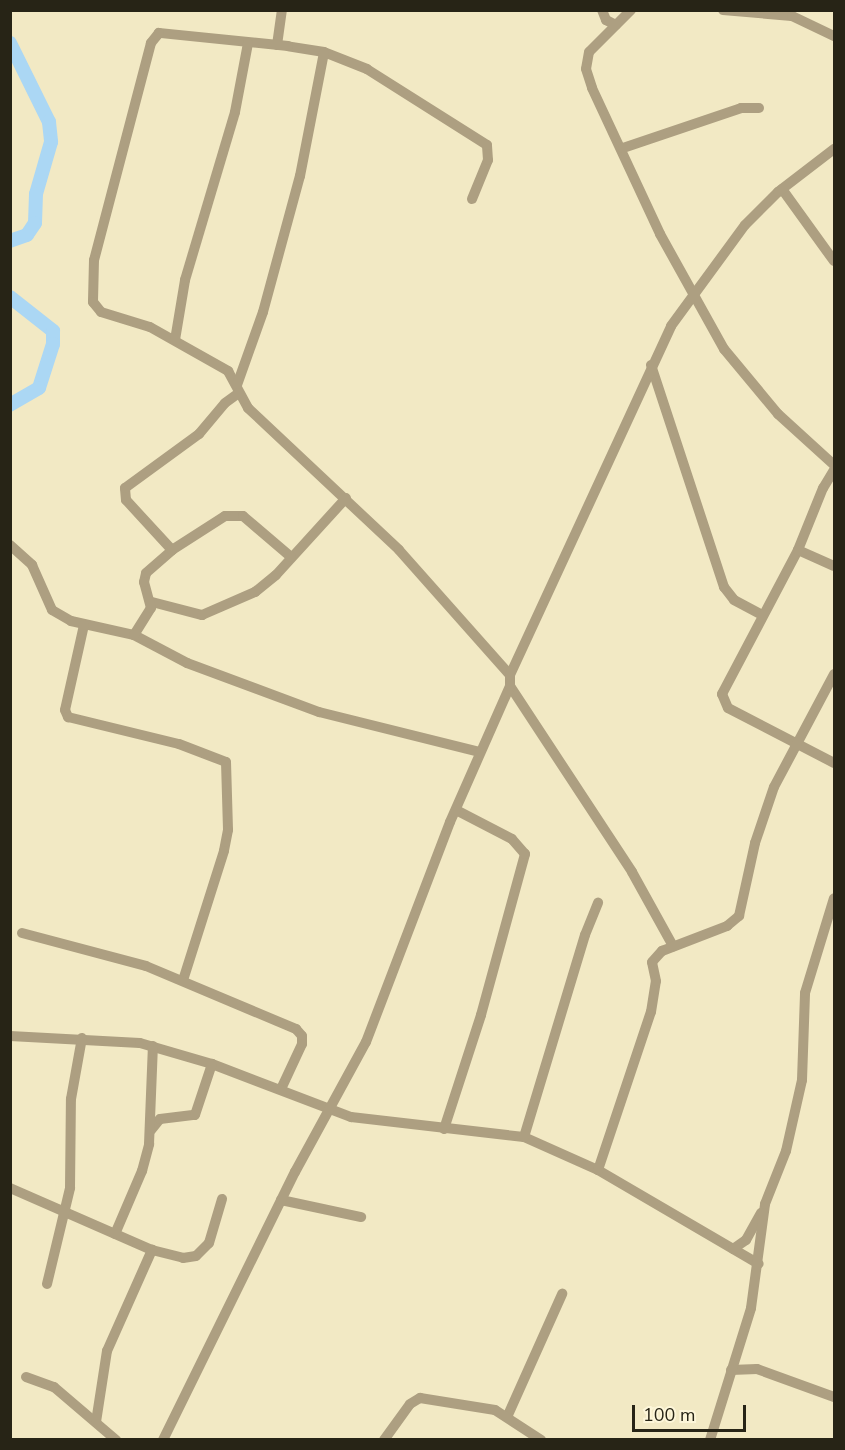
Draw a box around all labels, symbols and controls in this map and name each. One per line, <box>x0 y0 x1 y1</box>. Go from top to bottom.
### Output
scale bar <box>635 1393 749 1431</box>
text: 100 m <box>643 1403 695 1427</box>

